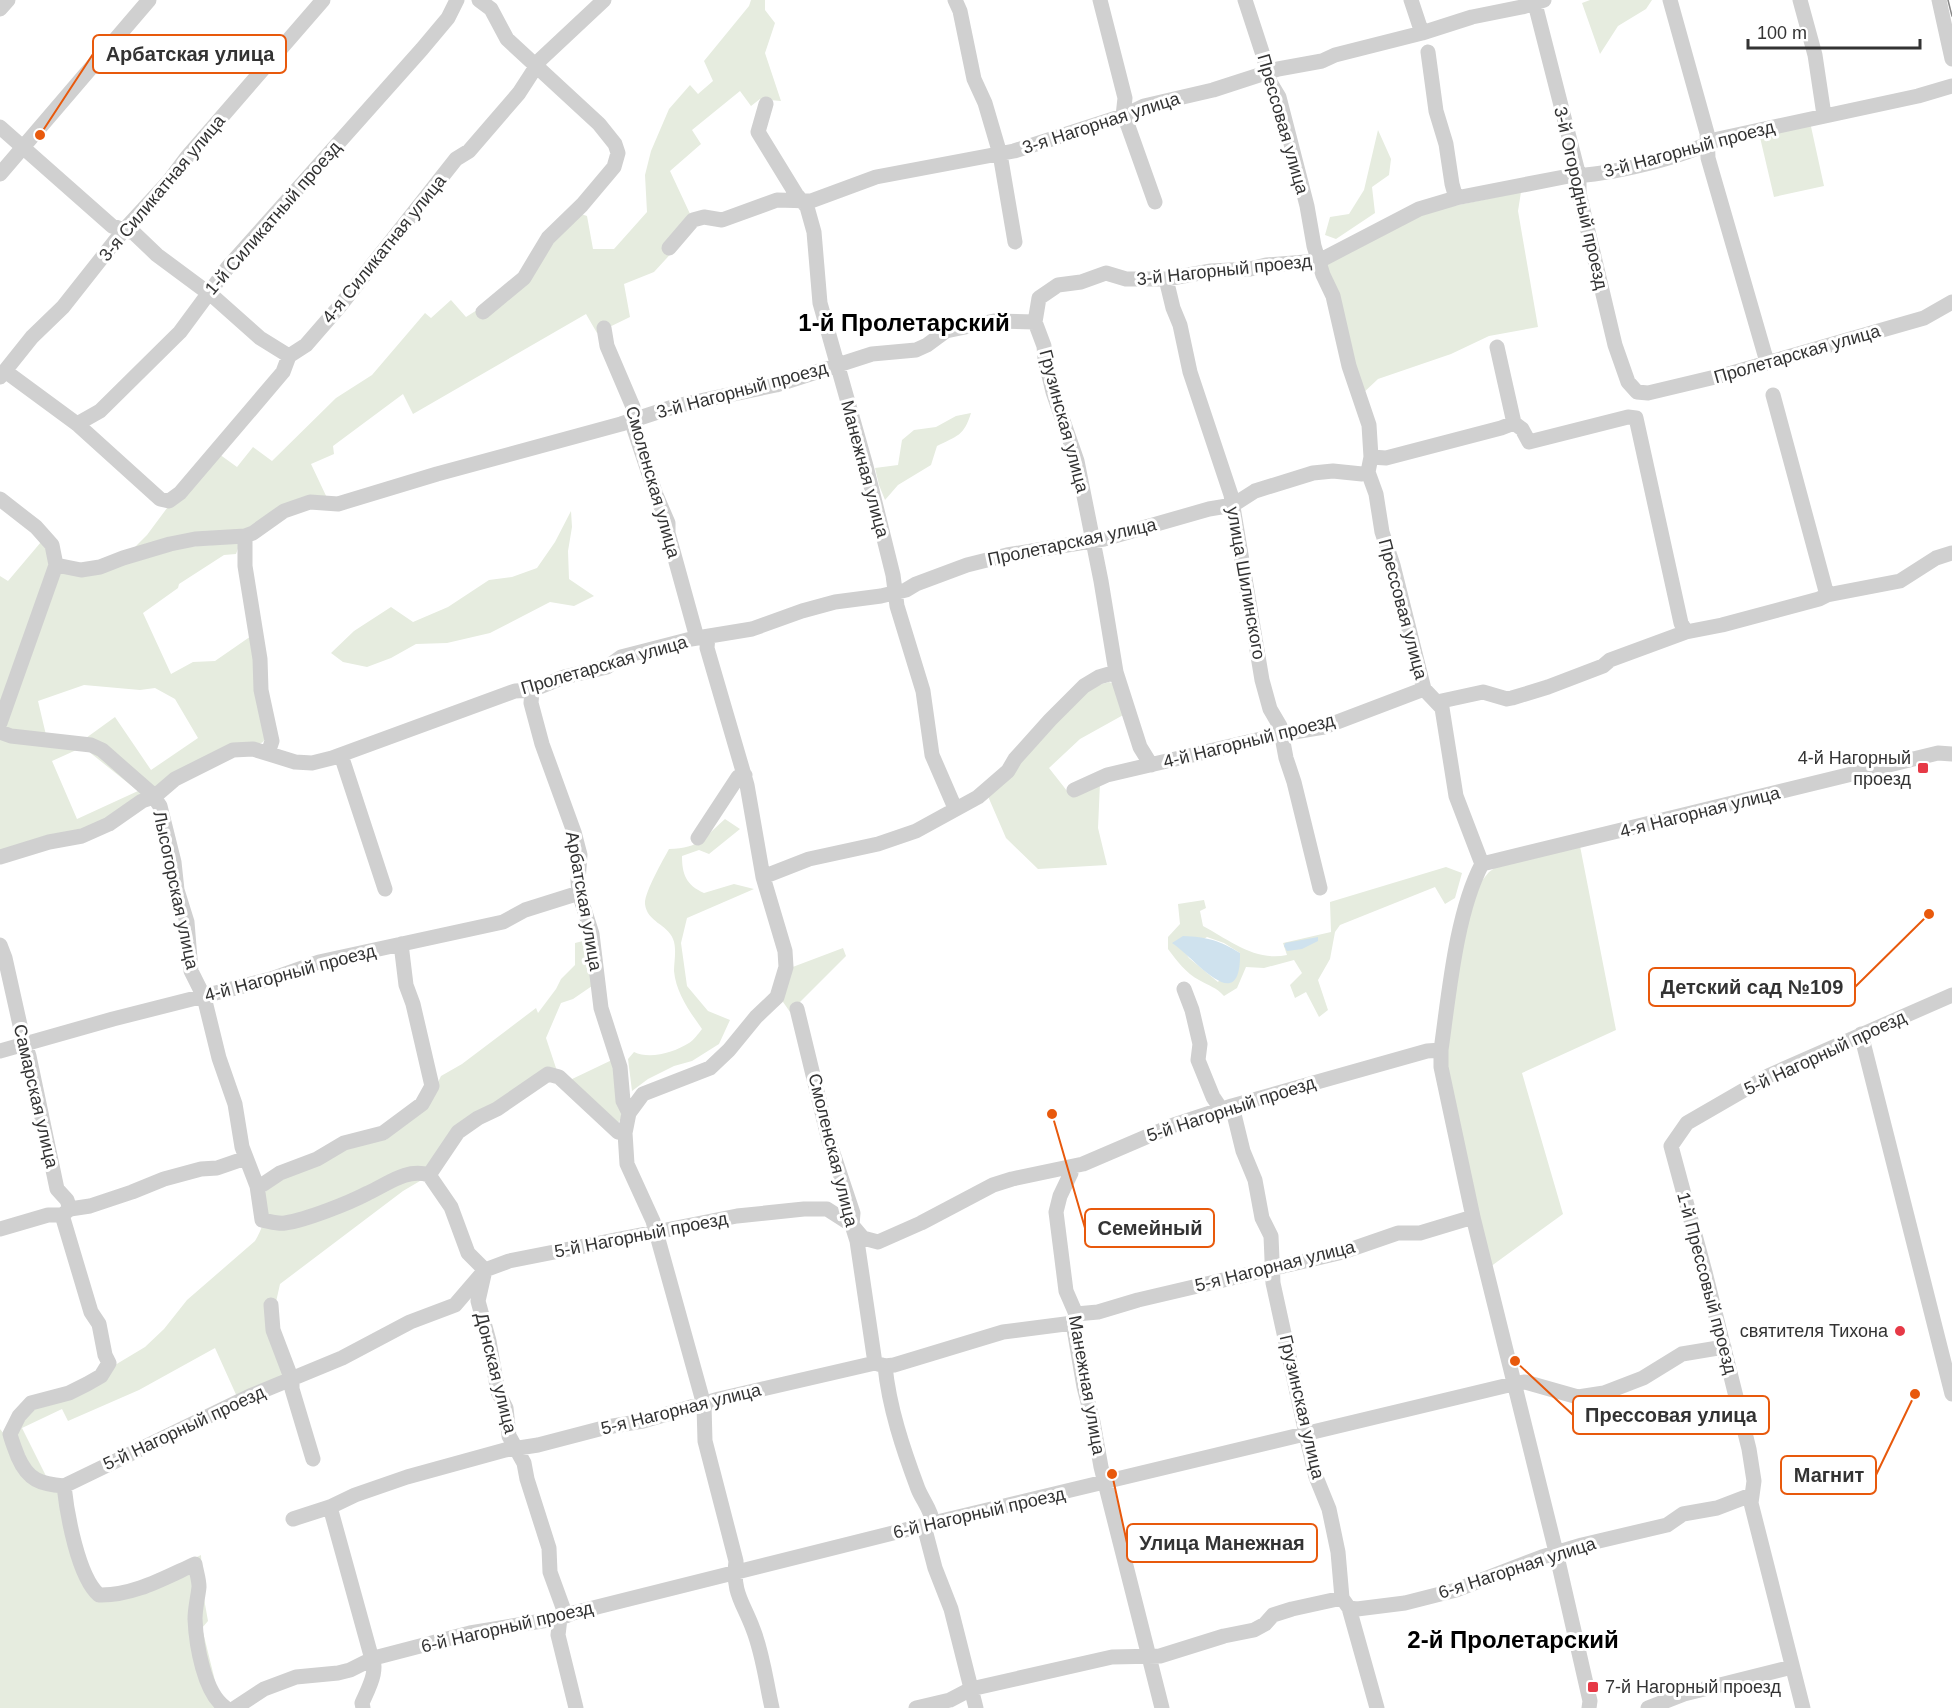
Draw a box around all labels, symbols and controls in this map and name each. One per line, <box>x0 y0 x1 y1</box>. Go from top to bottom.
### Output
scale bar <box>1748 12 1920 50</box>
text: 100 m <box>1757 23 1807 43</box>
callout: Арбатская улица <box>93 35 286 73</box>
text: Арбатская улица <box>106 43 275 65</box>
street label: Прессовая улица <box>1253 52 1313 197</box>
street label: 3-я Нагорная улица <box>1020 88 1183 158</box>
street label: 3-й Огородный проезд <box>1550 105 1612 292</box>
street label: 3-я Силикатная улица <box>95 110 230 265</box>
street label: 3-й Нагорный проезд <box>1601 116 1777 181</box>
street label: 1-й Силикатный проезд <box>201 137 345 299</box>
street label: 4-я Силикатная улица <box>318 170 451 327</box>
street label: 3-й Нагорный проезд <box>1135 251 1313 289</box>
district label: 1-й Пролетарский <box>798 309 1010 336</box>
street label: Пролетарская улица <box>1712 320 1883 387</box>
street label: Грузинская улица <box>1035 347 1093 496</box>
street label: 3-й Нагорный проезд <box>654 357 830 422</box>
street label: Манежная улица <box>837 398 893 541</box>
street label: Смоленская улица <box>622 404 685 561</box>
street label: улица Шилинского <box>1223 505 1269 661</box>
street label: Пролетарская улица <box>986 514 1159 570</box>
street label: Прессовая улица <box>1375 536 1432 682</box>
street label: Пролетарская улица <box>519 631 690 698</box>
street label: 4-й Нагорный проезд <box>1161 710 1337 772</box>
place label: 4-й Нагорный проезд <box>1798 748 1911 789</box>
marker: 4-й Нагорный проезд <box>1916 761 1930 775</box>
street label: 4-я Нагорная улица <box>1618 782 1783 842</box>
street label: Лысогорская улица <box>149 809 203 972</box>
street label: Арбатская улица <box>562 830 606 973</box>
street label: 4-й Нагорный проезд <box>202 940 378 1005</box>
callout: Детский сад №109 <box>1649 968 1855 1006</box>
text: Детский сад №109 <box>1661 976 1843 998</box>
street label: 5-й Нагорный проезд <box>1741 1007 1909 1099</box>
street label: Самарская улица <box>10 1022 63 1171</box>
street label: Смоленская улица <box>804 1071 862 1230</box>
street label: 5-й Нагорный проезд <box>1144 1072 1318 1146</box>
street label: 1-й Прессовый проезд <box>1673 1190 1741 1377</box>
street label: 5-й Нагорный проезд <box>553 1208 730 1262</box>
callout: Семейный <box>1085 1209 1214 1247</box>
text: Семейный <box>1098 1217 1202 1239</box>
street label: 5-я Нагорная улица <box>1193 1236 1358 1296</box>
street label: Донская улица <box>471 1310 521 1436</box>
street label: Манежная улица <box>1065 1314 1109 1457</box>
place label: святителя Тихона <box>1740 1321 1889 1341</box>
marker: святителя Тихона <box>1893 1324 1907 1338</box>
street label: Грузинская улица <box>1276 1333 1329 1482</box>
street label: 5-я Нагорная улица <box>599 1379 764 1439</box>
street label: 5-й Нагорный проезд <box>100 1382 268 1474</box>
callout: Прессовая улица <box>1573 1396 1769 1434</box>
text: Прессовая улица <box>1585 1404 1758 1426</box>
callout: Магнит <box>1781 1456 1876 1494</box>
text: Магнит <box>1794 1464 1864 1486</box>
street label: 6-й Нагорный проезд <box>891 1483 1067 1543</box>
callout: Улица Манежная <box>1127 1524 1317 1562</box>
text: Улица Манежная <box>1139 1532 1305 1554</box>
street label: 6-я Нагорная улица <box>1436 1533 1599 1603</box>
street label: 6-й Нагорный проезд <box>419 1597 595 1657</box>
district label: 2-й Пролетарский <box>1407 1626 1619 1653</box>
place label: 7-й Нагорный проезд <box>1605 1677 1781 1697</box>
marker: 7-й Нагорный проезд <box>1586 1680 1600 1694</box>

